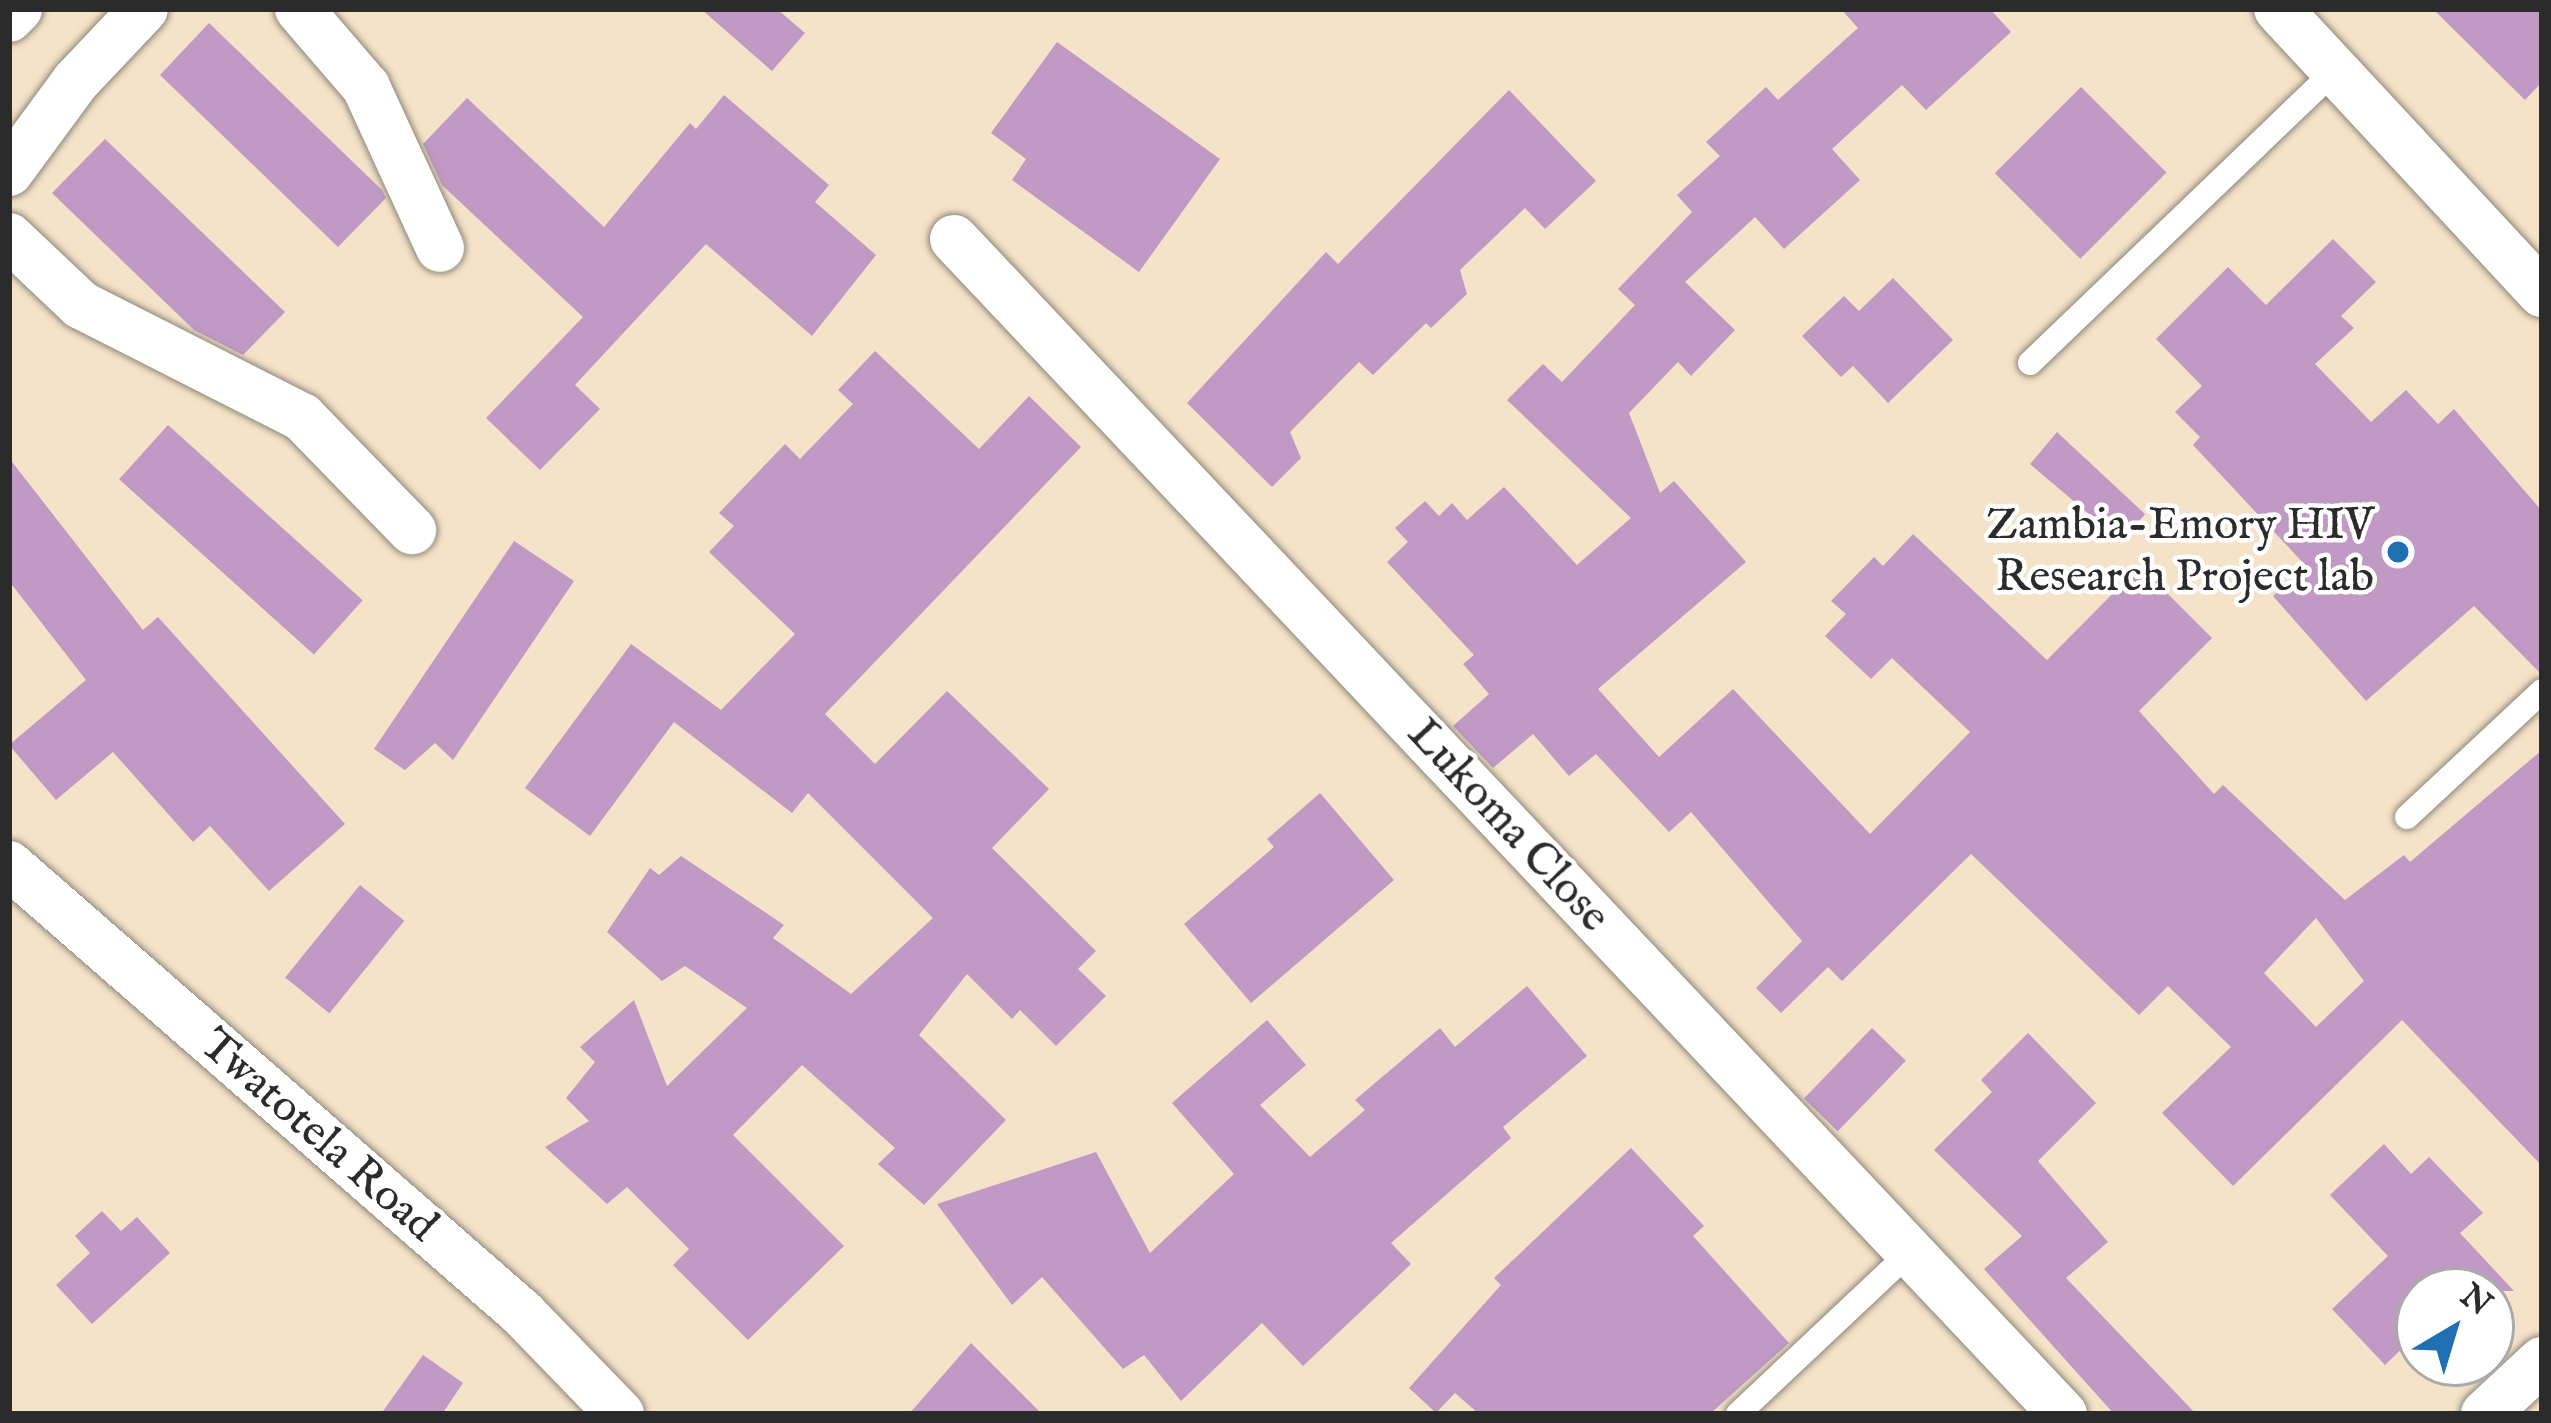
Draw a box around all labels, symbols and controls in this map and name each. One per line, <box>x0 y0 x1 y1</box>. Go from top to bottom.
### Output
place label: Zambia-Emory HIV Research Project lab <box>1986 499 2374 605</box>
marker: Zambia-Emory HIV Research Project lab <box>2385 539 2411 565</box>
street label: Lukoma Close <box>1395 708 1621 944</box>
street label: Twatotela Road <box>188 1018 448 1254</box>
north arrow <box>2395 1267 2515 1387</box>
text: N <box>2451 1276 2499 1326</box>

